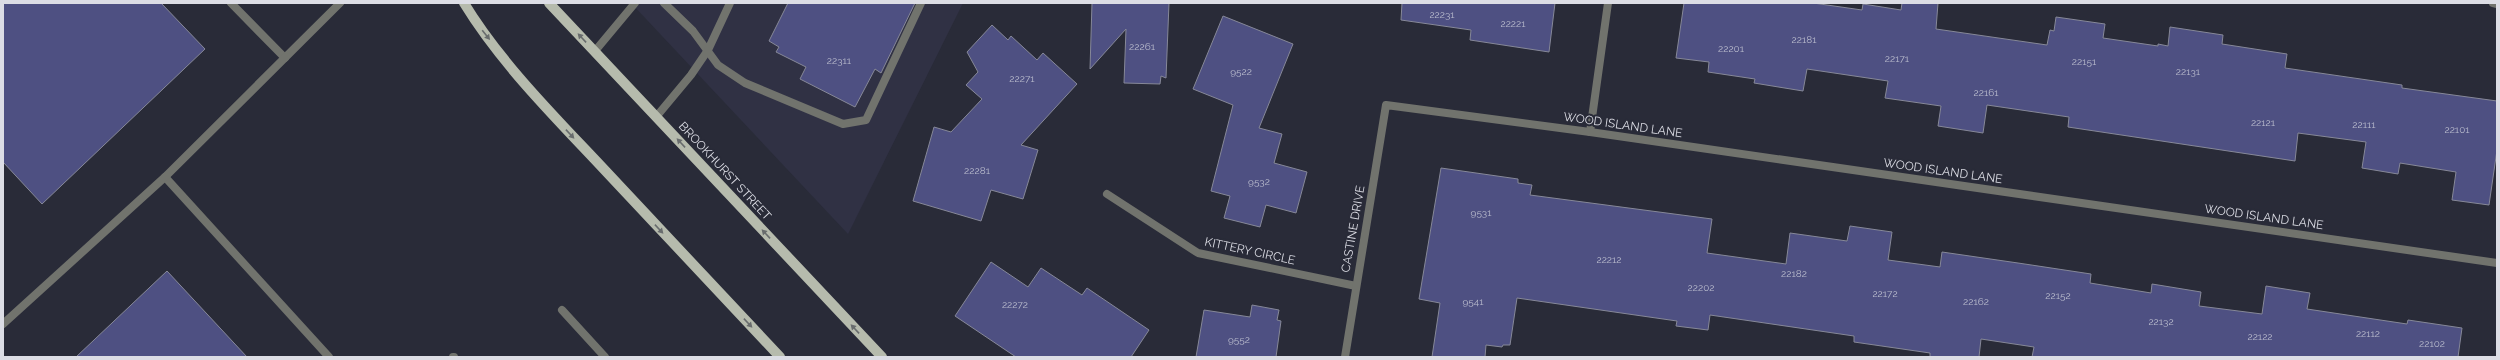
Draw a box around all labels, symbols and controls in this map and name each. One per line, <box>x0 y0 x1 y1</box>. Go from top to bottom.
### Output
house number: 22231 <box>1429 9 1455 20</box>
house number: 22221 <box>1500 18 1526 29</box>
one-way arrow <box>482 29 490 40</box>
one-way arrow <box>577 33 587 43</box>
house number: 22181 <box>1792 34 1817 45</box>
house number: 22261 <box>1129 41 1156 52</box>
house number: 22201 <box>1718 43 1745 54</box>
house number: 22171 <box>1885 53 1910 64</box>
house number: 22311 <box>827 55 852 66</box>
house number: 22151 <box>2072 56 2097 67</box>
house number: 9522 <box>1230 66 1252 77</box>
house number: 22131 <box>2176 66 2201 77</box>
house number: 22271 <box>1009 73 1035 84</box>
house number: 22161 <box>1973 87 1999 98</box>
street label: WOOD ISLAND LANE <box>1563 110 1683 140</box>
house number: 22121 <box>2251 117 2276 128</box>
street label: BROOKHURST STREET <box>676 119 775 223</box>
house number: 22111 <box>2352 119 2376 130</box>
house number: 22101 <box>2444 124 2470 135</box>
one-way arrow <box>566 129 575 139</box>
one-way arrow <box>676 138 686 148</box>
street label: WOOD ISLAND LANE <box>1883 156 2003 186</box>
house number: 22281 <box>964 165 991 176</box>
house number: 9532 <box>1248 176 1270 187</box>
street label: CASTINE DRIVE <box>1338 184 1368 274</box>
street label: WOOD ISLAND LANE <box>2204 202 2324 232</box>
house number: 9531 <box>1471 207 1492 218</box>
one-way arrow <box>654 224 663 233</box>
one-way arrow <box>762 229 771 239</box>
street label: KITTERY CIRCLE <box>1203 235 1297 267</box>
house number: 22212 <box>1596 254 1622 265</box>
house number: 22182 <box>1781 268 1807 279</box>
house number: 22202 <box>1688 282 1714 293</box>
house number: 22172 <box>1872 288 1898 299</box>
house number: 22152 <box>2045 290 2071 301</box>
house number: 9541 <box>1462 296 1484 307</box>
house number: 22162 <box>1963 296 1989 307</box>
house number: 22272 <box>1002 299 1028 310</box>
house number: 22132 <box>2148 316 2174 327</box>
one-way arrow <box>743 319 752 328</box>
one-way arrow <box>851 323 860 334</box>
house number: 22112 <box>2356 328 2380 339</box>
house number: 22122 <box>2247 331 2273 342</box>
house number: 9552 <box>1228 334 1250 345</box>
house number: 22102 <box>2419 338 2445 349</box>

